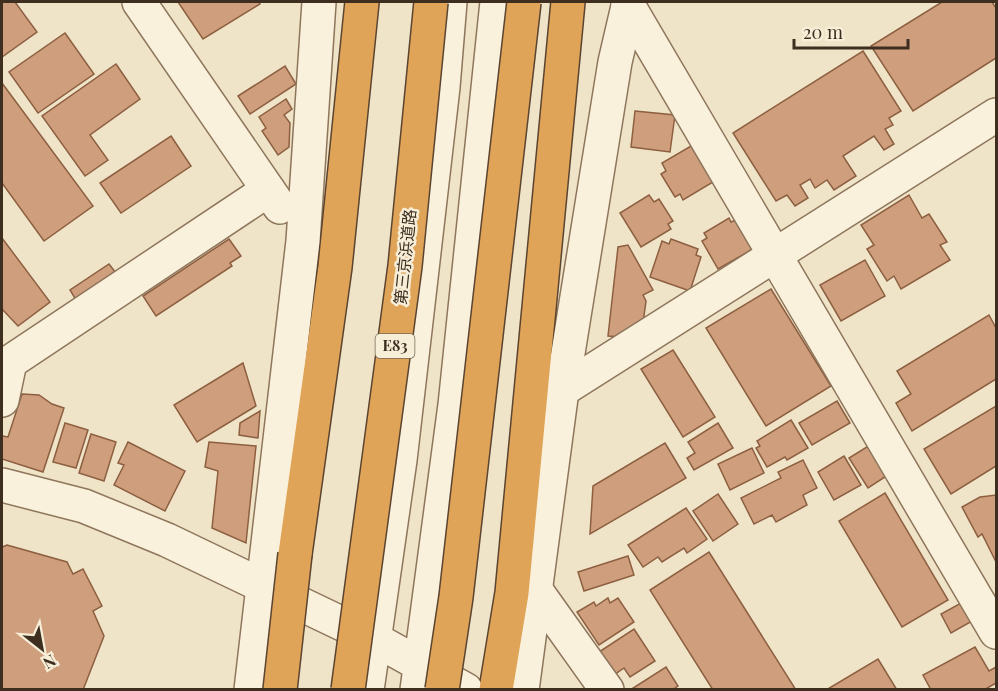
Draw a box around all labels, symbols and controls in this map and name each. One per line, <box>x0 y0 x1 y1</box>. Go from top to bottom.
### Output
scale bar <box>794 12 908 50</box>
text: 20 m <box>803 20 843 44</box>
street label: 第三京浜道路 <box>389 208 420 306</box>
road number: E83 <box>376 334 414 358</box>
north arrow <box>12 619 72 679</box>
text: N <box>39 650 60 674</box>

